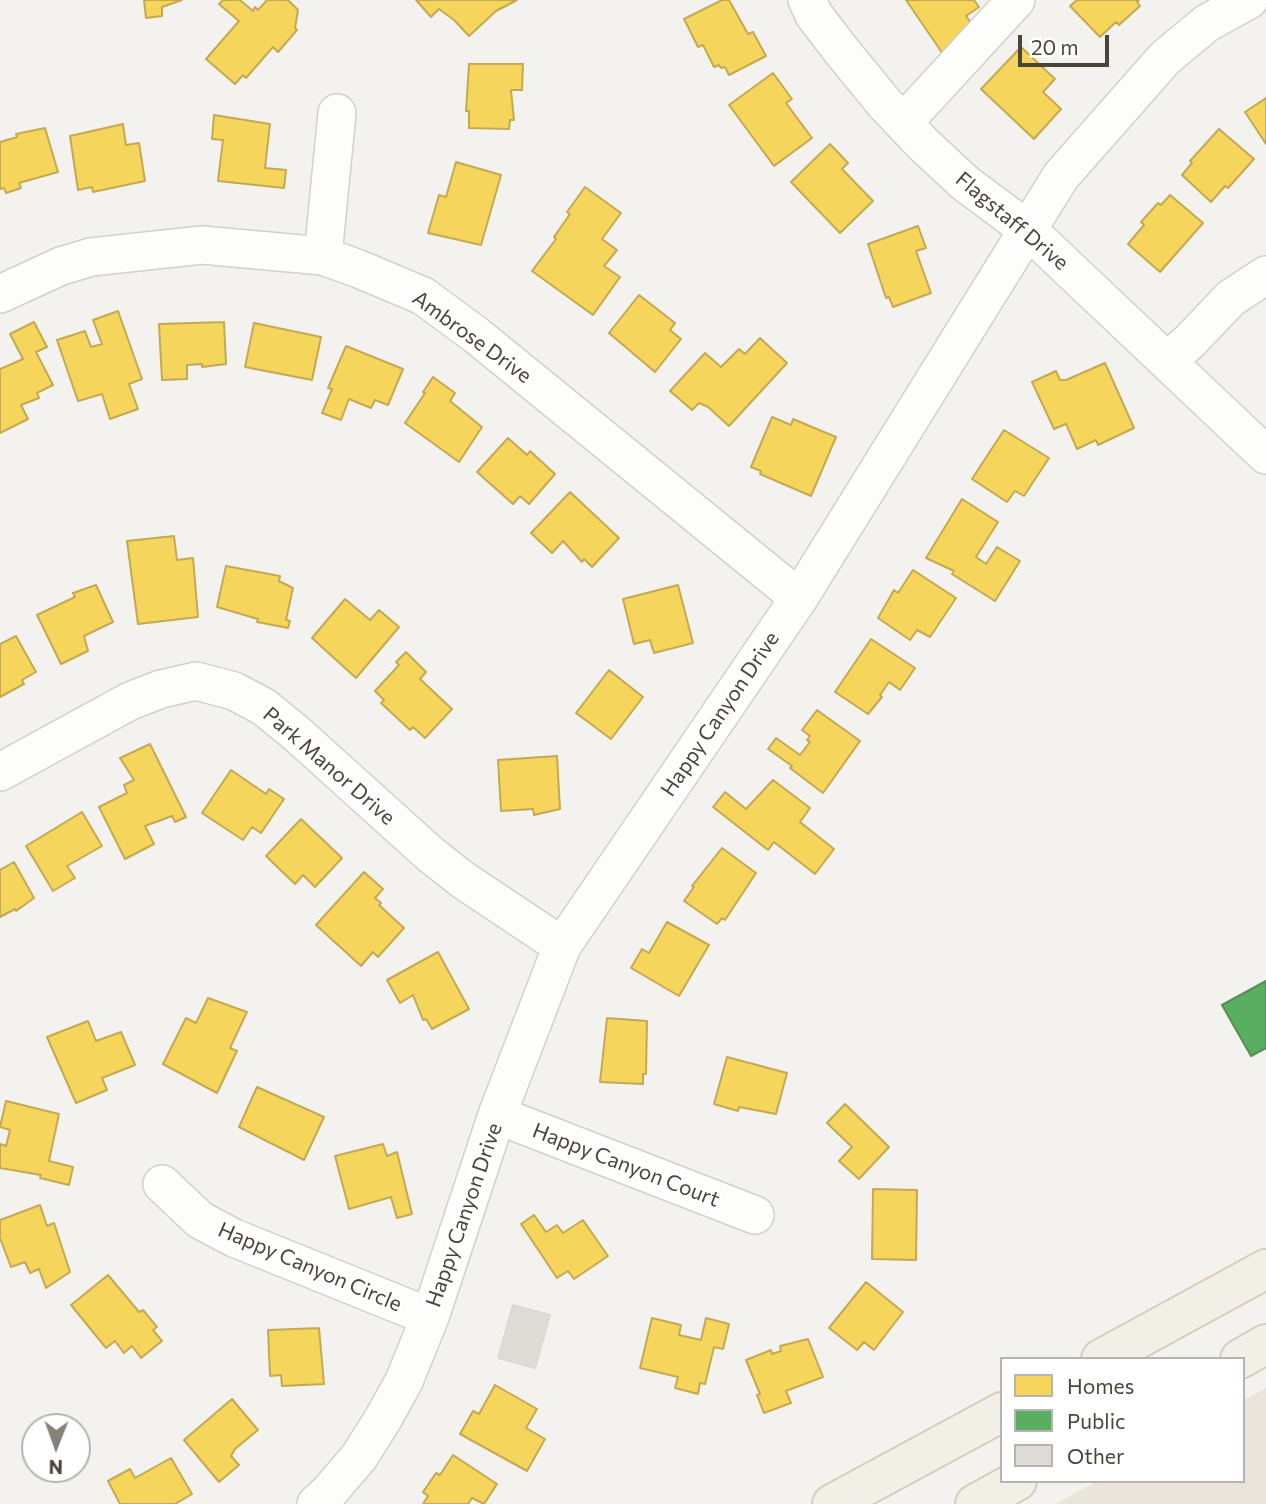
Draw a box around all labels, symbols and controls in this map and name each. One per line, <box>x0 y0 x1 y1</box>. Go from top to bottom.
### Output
scale bar <box>1021 21 1112 65</box>
text: 20 m <box>1031 34 1079 59</box>
street label: Flagstaff Drive <box>950 166 1074 276</box>
street label: Ambrose Drive <box>408 285 536 389</box>
street label: Happy Canyon Drive <box>656 627 784 801</box>
street label: Park Manor Drive <box>258 702 400 830</box>
street label: Happy Canyon Court <box>529 1118 723 1212</box>
street label: Happy Canyon Drive <box>421 1120 507 1310</box>
street label: Happy Canyon Circle <box>214 1217 406 1317</box>
legend <box>1000 1357 1245 1483</box>
text: Homes <box>1067 1373 1134 1398</box>
text: Public <box>1067 1408 1125 1433</box>
north arrow <box>21 1413 91 1483</box>
text: Other <box>1067 1443 1124 1468</box>
text: N <box>48 1456 63 1479</box>

